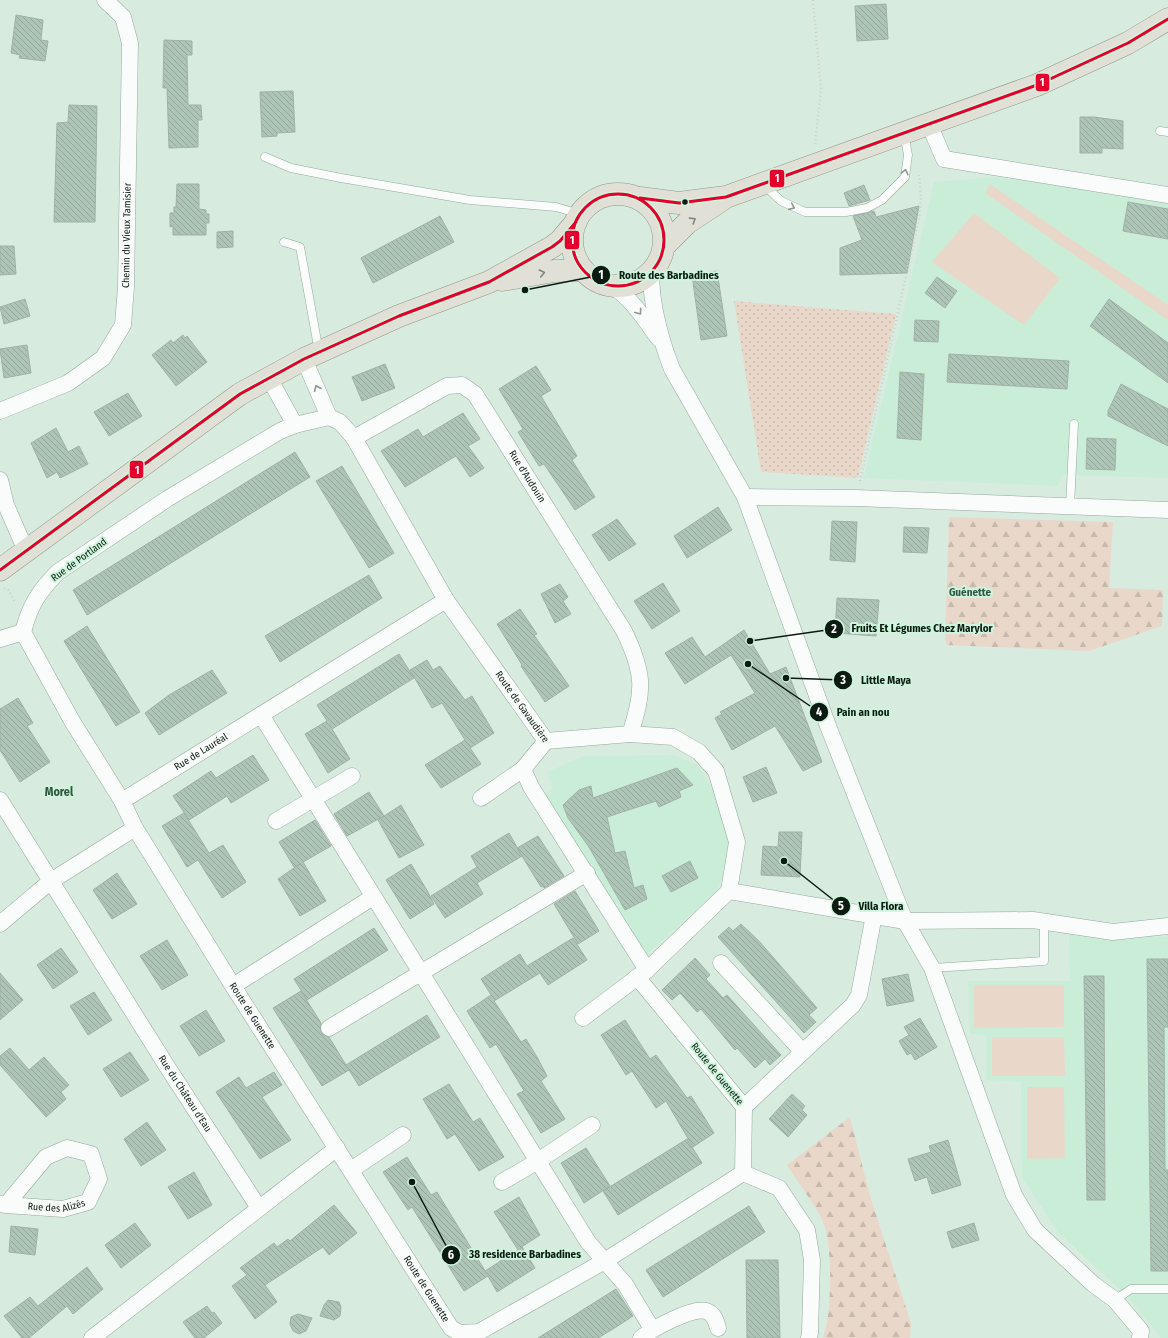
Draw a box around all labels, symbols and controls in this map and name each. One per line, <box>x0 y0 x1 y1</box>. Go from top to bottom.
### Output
line badge: 1 <box>1035 73 1050 92</box>
text: 1 <box>1040 76 1044 89</box>
line badge: 1 <box>769 169 785 188</box>
one-way arrow <box>900 169 908 176</box>
text: 1 <box>775 172 779 185</box>
street label: Chemin du Vieux Tamisier <box>120 182 134 288</box>
unlabelled marker <box>680 197 690 207</box>
one-way arrow <box>788 202 796 210</box>
one-way arrow <box>689 217 696 224</box>
line badge: 1 <box>564 230 580 250</box>
text: 1 <box>570 234 574 247</box>
callout: Route des Barbadines <box>591 263 727 286</box>
text: 1 <box>598 268 604 282</box>
text: Route des Barbadines <box>619 269 719 282</box>
one-way arrow <box>538 270 545 278</box>
one-way arrow <box>634 307 641 314</box>
one-way arrow <box>313 385 321 392</box>
street label: Rue d'Audouin <box>506 448 548 505</box>
line badge: 1 <box>129 460 144 479</box>
text: 1 <box>135 464 139 477</box>
street label: Rue de Portland <box>49 536 109 584</box>
district label: Guénette <box>949 586 992 599</box>
callout: Fruits Et Légumes Chez Marylor <box>824 617 1001 640</box>
text: 2 <box>830 622 837 636</box>
text: Fruits Et Légumes Chez Marylor <box>851 622 994 635</box>
street label: Route de Gavaudière <box>492 669 551 745</box>
callout: Little Maya <box>833 669 919 692</box>
text: 3 <box>839 673 846 687</box>
text: Little Maya <box>861 674 912 687</box>
callout: Pain an nou <box>809 701 898 724</box>
text: 4 <box>816 705 822 719</box>
text: Pain an nou <box>837 706 890 719</box>
street label: Rue de Lauréal <box>172 731 230 773</box>
district label: Morel <box>45 785 74 799</box>
callout: Villa Flora <box>831 895 912 918</box>
text: 5 <box>838 899 844 913</box>
text: Villa Flora <box>857 900 904 913</box>
street label: Route de Guenette <box>226 981 278 1051</box>
street label: Route de Guenette <box>688 1041 746 1107</box>
street label: Rue du Château d'Eau <box>156 1053 214 1134</box>
street label: Rue des Alizés <box>27 1197 87 1215</box>
callout: 38 residence Barbadines <box>441 1243 589 1266</box>
text: 6 <box>448 1248 454 1262</box>
text: 38 residence Barbadines <box>468 1248 581 1261</box>
street label: Route de Guenette <box>401 1254 452 1325</box>

